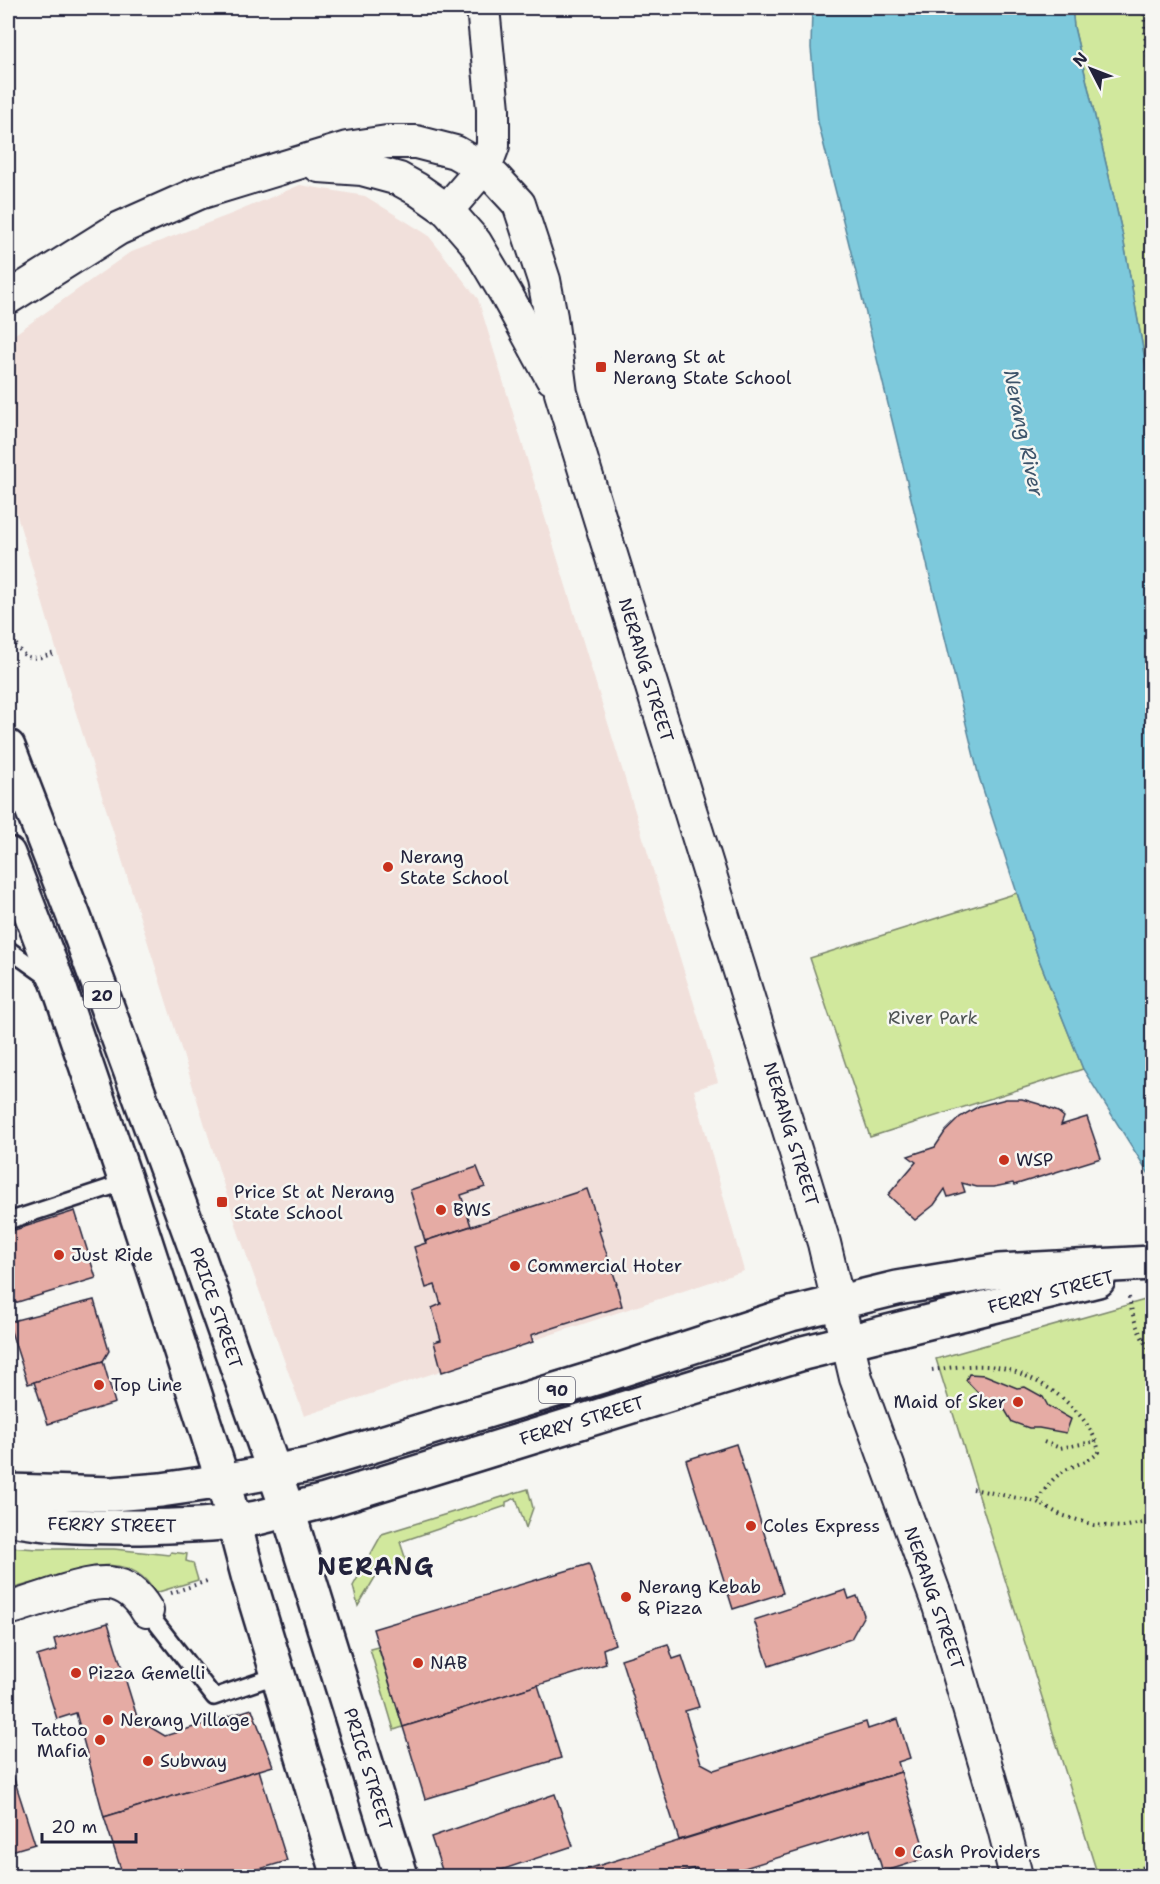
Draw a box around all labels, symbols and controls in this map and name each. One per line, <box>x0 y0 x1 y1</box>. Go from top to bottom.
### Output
north arrow <box>1061 39 1121 99</box>
text: N <box>1068 48 1092 71</box>
place label: Nerang St at Nerang State School <box>613 345 792 390</box>
marker: Nerang St at Nerang State School <box>594 360 608 374</box>
water label: Nerang River <box>998 367 1050 499</box>
street label: NERANG STREET <box>613 595 679 745</box>
place label: Nerang State School <box>400 845 509 890</box>
marker: Nerang State School <box>381 860 395 874</box>
road number: 20 <box>84 982 120 1008</box>
park label: River Park <box>888 1006 978 1030</box>
street label: NERANG STREET <box>758 1059 824 1209</box>
place label: WSP <box>1016 1148 1053 1172</box>
marker: WSP <box>997 1153 1011 1167</box>
place label: Price St at Nerang State School <box>234 1180 395 1225</box>
marker: Price St at Nerang State School <box>215 1195 229 1209</box>
place label: BWS <box>453 1198 491 1222</box>
marker: BWS <box>434 1203 448 1217</box>
place label: Just Ride <box>71 1243 153 1267</box>
street label: PRICE STREET <box>184 1244 248 1372</box>
marker: Just Ride <box>52 1248 66 1262</box>
place label: Commercial Hoter <box>527 1254 682 1278</box>
marker: Commercial Hoter <box>508 1259 522 1273</box>
street label: FERRY STREET <box>985 1265 1117 1319</box>
place label: Top Line <box>111 1373 183 1397</box>
road number: 90 <box>539 1377 575 1403</box>
marker: Top Line <box>92 1378 106 1392</box>
place label: Maid of Sker <box>894 1390 1006 1414</box>
street label: FERRY STREET <box>517 1391 647 1451</box>
marker: Maid of Sker <box>1011 1395 1025 1409</box>
street label: FERRY STREET <box>47 1512 177 1538</box>
place label: Coles Express <box>763 1514 880 1538</box>
marker: Coles Express <box>744 1519 758 1533</box>
street label: NERANG STREET <box>898 1523 970 1673</box>
district label: NERANG <box>317 1551 435 1583</box>
place label: Nerang Kebab & Pizza <box>638 1575 761 1620</box>
marker: Nerang Kebab & Pizza <box>619 1590 633 1604</box>
place label: NAB <box>430 1651 467 1675</box>
marker: NAB <box>411 1656 425 1670</box>
place label: Pizza Gemelli <box>88 1661 206 1685</box>
marker: Pizza Gemelli <box>69 1666 83 1680</box>
street label: PRICE STREET <box>338 1705 398 1833</box>
place label: Nerang Village <box>120 1708 250 1732</box>
marker: Nerang Village <box>101 1713 115 1727</box>
place label: Tattoo Mafia <box>32 1718 88 1763</box>
marker: Tattoo Mafia <box>93 1733 107 1747</box>
place label: Subway <box>160 1749 227 1773</box>
marker: Subway <box>141 1754 155 1768</box>
scale bar <box>42 1806 136 1844</box>
text: 20 m <box>51 1815 97 1839</box>
place label: Cash Providers <box>912 1840 1041 1864</box>
marker: Cash Providers <box>893 1845 907 1859</box>

